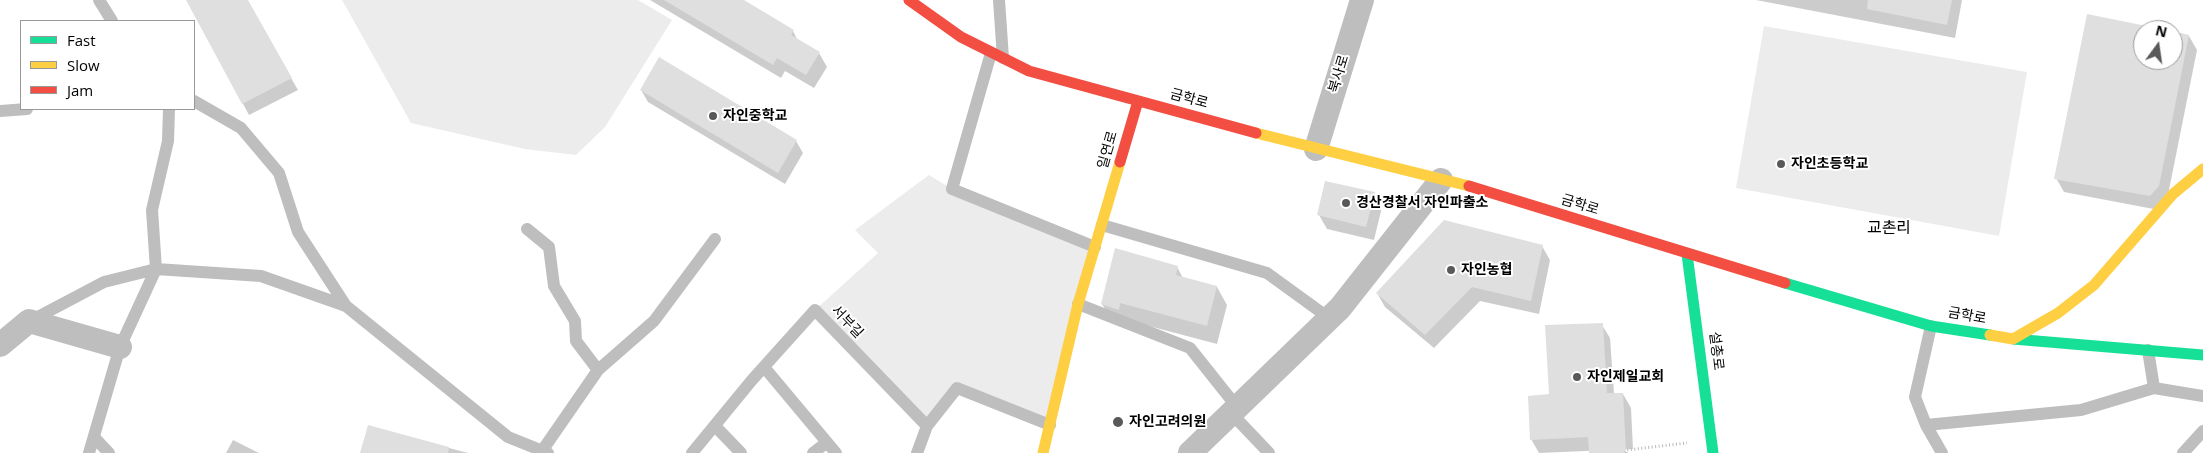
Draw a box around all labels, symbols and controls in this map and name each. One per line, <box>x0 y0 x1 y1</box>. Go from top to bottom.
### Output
legend <box>20 20 195 110</box>
north arrow <box>2133 20 2183 70</box>
text: N <box>2154 20 2169 42</box>
text: Fast <box>67 30 96 50</box>
street label: 북사로 <box>1325 53 1353 95</box>
text: Slow <box>67 55 100 75</box>
text: Jam <box>67 80 93 100</box>
street label: 금학로 <box>1168 86 1210 112</box>
place label: 자인중학교 <box>723 108 787 124</box>
marker: 자인중학교 <box>707 110 719 122</box>
street label: 일연로 <box>1095 129 1121 171</box>
place label: 자인초등학교 <box>1791 156 1868 172</box>
marker: 자인초등학교 <box>1775 158 1787 170</box>
street label: 금학로 <box>1559 191 1601 219</box>
place label: 경산경찰서 자인파출소 <box>1356 195 1488 211</box>
marker: 경산경찰서 자인파출소 <box>1340 197 1352 209</box>
district label: 교촌리 <box>1867 218 1911 238</box>
place label: 자인농협 <box>1461 262 1513 278</box>
marker: 자인농협 <box>1445 264 1457 276</box>
street label: 서부길 <box>828 302 866 342</box>
street label: 금학로 <box>1947 304 1987 328</box>
street label: 설총로 <box>1705 331 1727 371</box>
place label: 자인제일교회 <box>1587 369 1664 385</box>
marker: 자인제일교회 <box>1571 371 1583 383</box>
place label: 자인고려의원 <box>1129 414 1206 430</box>
marker: 자인고려의원 <box>1111 415 1125 429</box>

